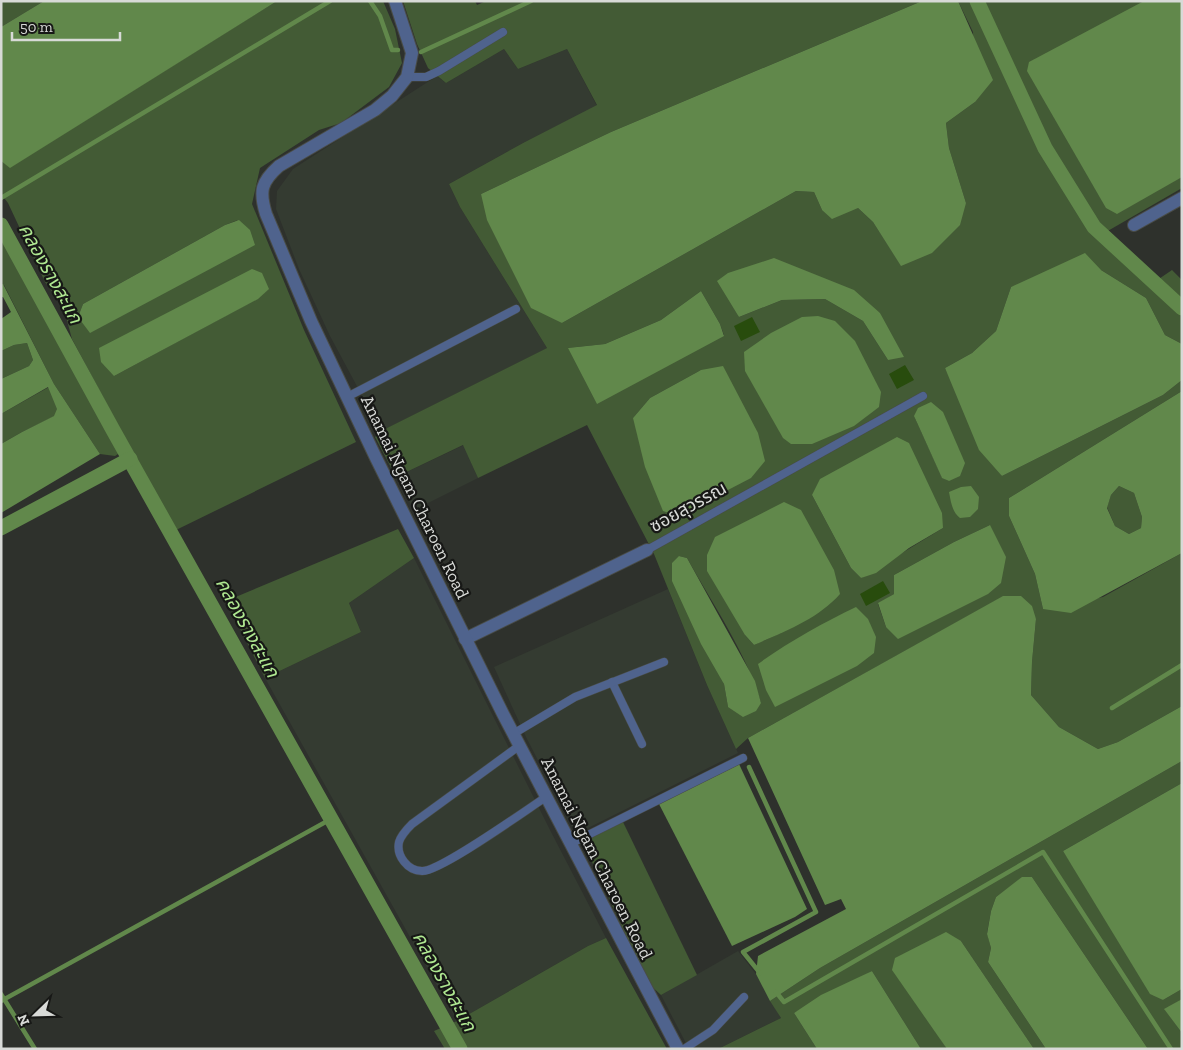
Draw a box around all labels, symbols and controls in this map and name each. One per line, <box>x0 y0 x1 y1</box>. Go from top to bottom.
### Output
scale bar <box>12 10 120 42</box>
text: 50 m <box>20 18 53 36</box>
water label: คลองรางสะแก <box>14 219 88 328</box>
street label: Anamai Ngam Charoen Road <box>356 392 474 603</box>
street label: ซอยสุวรรณ <box>646 477 730 537</box>
water label: คลองรางสะแก <box>211 573 285 682</box>
street label: Anamai Ngam Charoen Road <box>536 753 658 963</box>
water label: คลองรางสะแก <box>408 927 482 1036</box>
north arrow <box>10 990 60 1040</box>
text: N <box>13 1011 33 1028</box>

